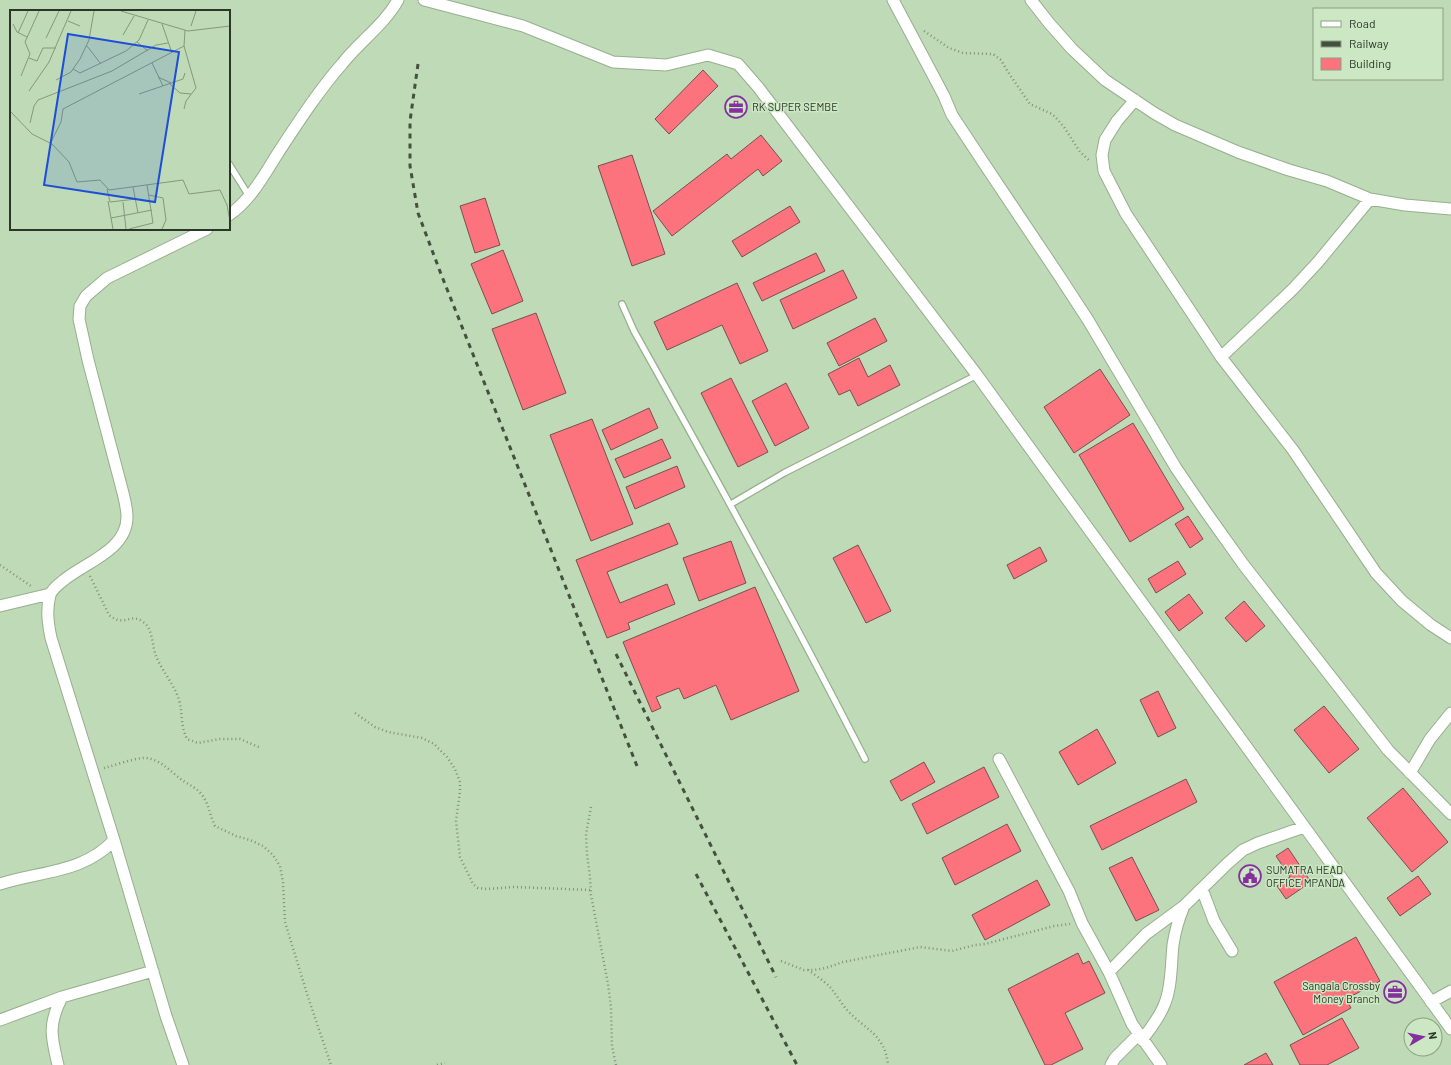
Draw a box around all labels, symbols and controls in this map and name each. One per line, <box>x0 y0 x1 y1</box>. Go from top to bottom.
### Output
legend <box>1313 8 1443 80</box>
inset map <box>10 10 230 230</box>
text: Road <box>1349 16 1376 30</box>
text: Railway <box>1349 36 1389 50</box>
text: Building <box>1349 56 1391 70</box>
office icon: RK SUPER SEMBE <box>723 94 749 120</box>
place label: RK SUPER SEMBE <box>752 100 838 113</box>
public building icon: SUMATRA HEAD OFFICE MPANDA <box>1237 863 1263 889</box>
place label: SUMATRA HEAD OFFICE MPANDA <box>1266 863 1345 889</box>
place label: Sangala Crossby Money Branch <box>1302 979 1380 1005</box>
office icon: Sangala Crossby Money Branch <box>1382 979 1408 1005</box>
north arrow <box>1403 1017 1443 1057</box>
text: N <box>1426 1031 1440 1040</box>

